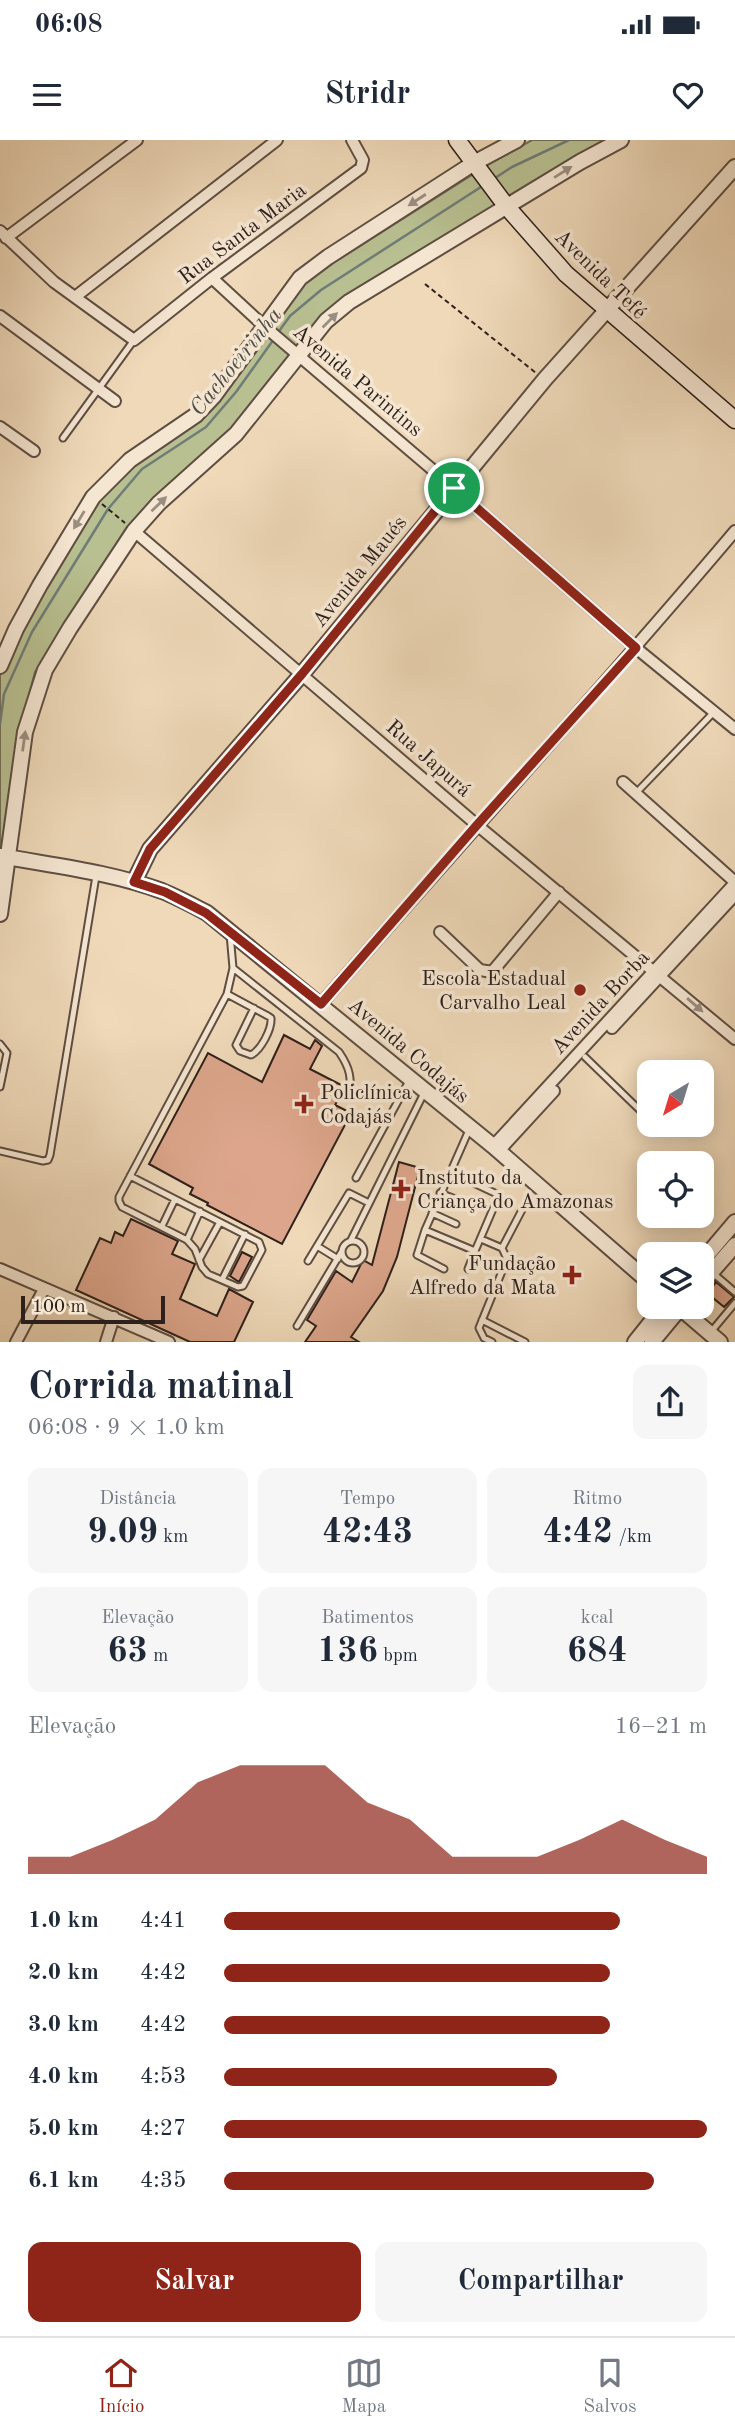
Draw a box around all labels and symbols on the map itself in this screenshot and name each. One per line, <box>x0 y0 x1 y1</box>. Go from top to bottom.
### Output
one-way arrow <box>554 166 573 178</box>
street label: Rua Santa Maria <box>175 180 311 289</box>
one-way arrow <box>407 193 427 206</box>
street label: Avenida Tefé <box>550 226 650 324</box>
water label: Cachoeirinha <box>186 303 287 420</box>
one-way arrow <box>321 311 338 328</box>
street label: Avenida Parintins <box>288 321 426 441</box>
pin <box>424 458 484 518</box>
one-way arrow <box>150 496 167 512</box>
one-way arrow <box>73 511 85 530</box>
street label: Avenida Maués <box>309 512 411 632</box>
street label: Rua Japurá <box>381 717 475 802</box>
one-way arrow <box>19 730 30 752</box>
street label: Avenida Borba <box>548 947 654 1059</box>
place label: Escola Estadual Carvalho Leal <box>421 969 566 1014</box>
marker: Escola Estadual Carvalho Leal <box>572 982 588 998</box>
street label: Avenida Codajás <box>344 995 473 1108</box>
one-way arrow <box>686 997 704 1012</box>
north arrow <box>637 1060 714 1138</box>
place label: Policlínica Codajás <box>320 1083 412 1128</box>
marker: Policlínica Codajás <box>294 1094 314 1114</box>
place label: Instituto da Criança do Amazonas <box>417 1168 613 1213</box>
marker: Instituto da Criança do Amazonas <box>391 1179 411 1199</box>
place label: Fundação Alfredo da Mata <box>409 1254 556 1299</box>
marker: Fundação Alfredo da Mata <box>562 1265 582 1285</box>
scale bar <box>21 1293 164 1325</box>

